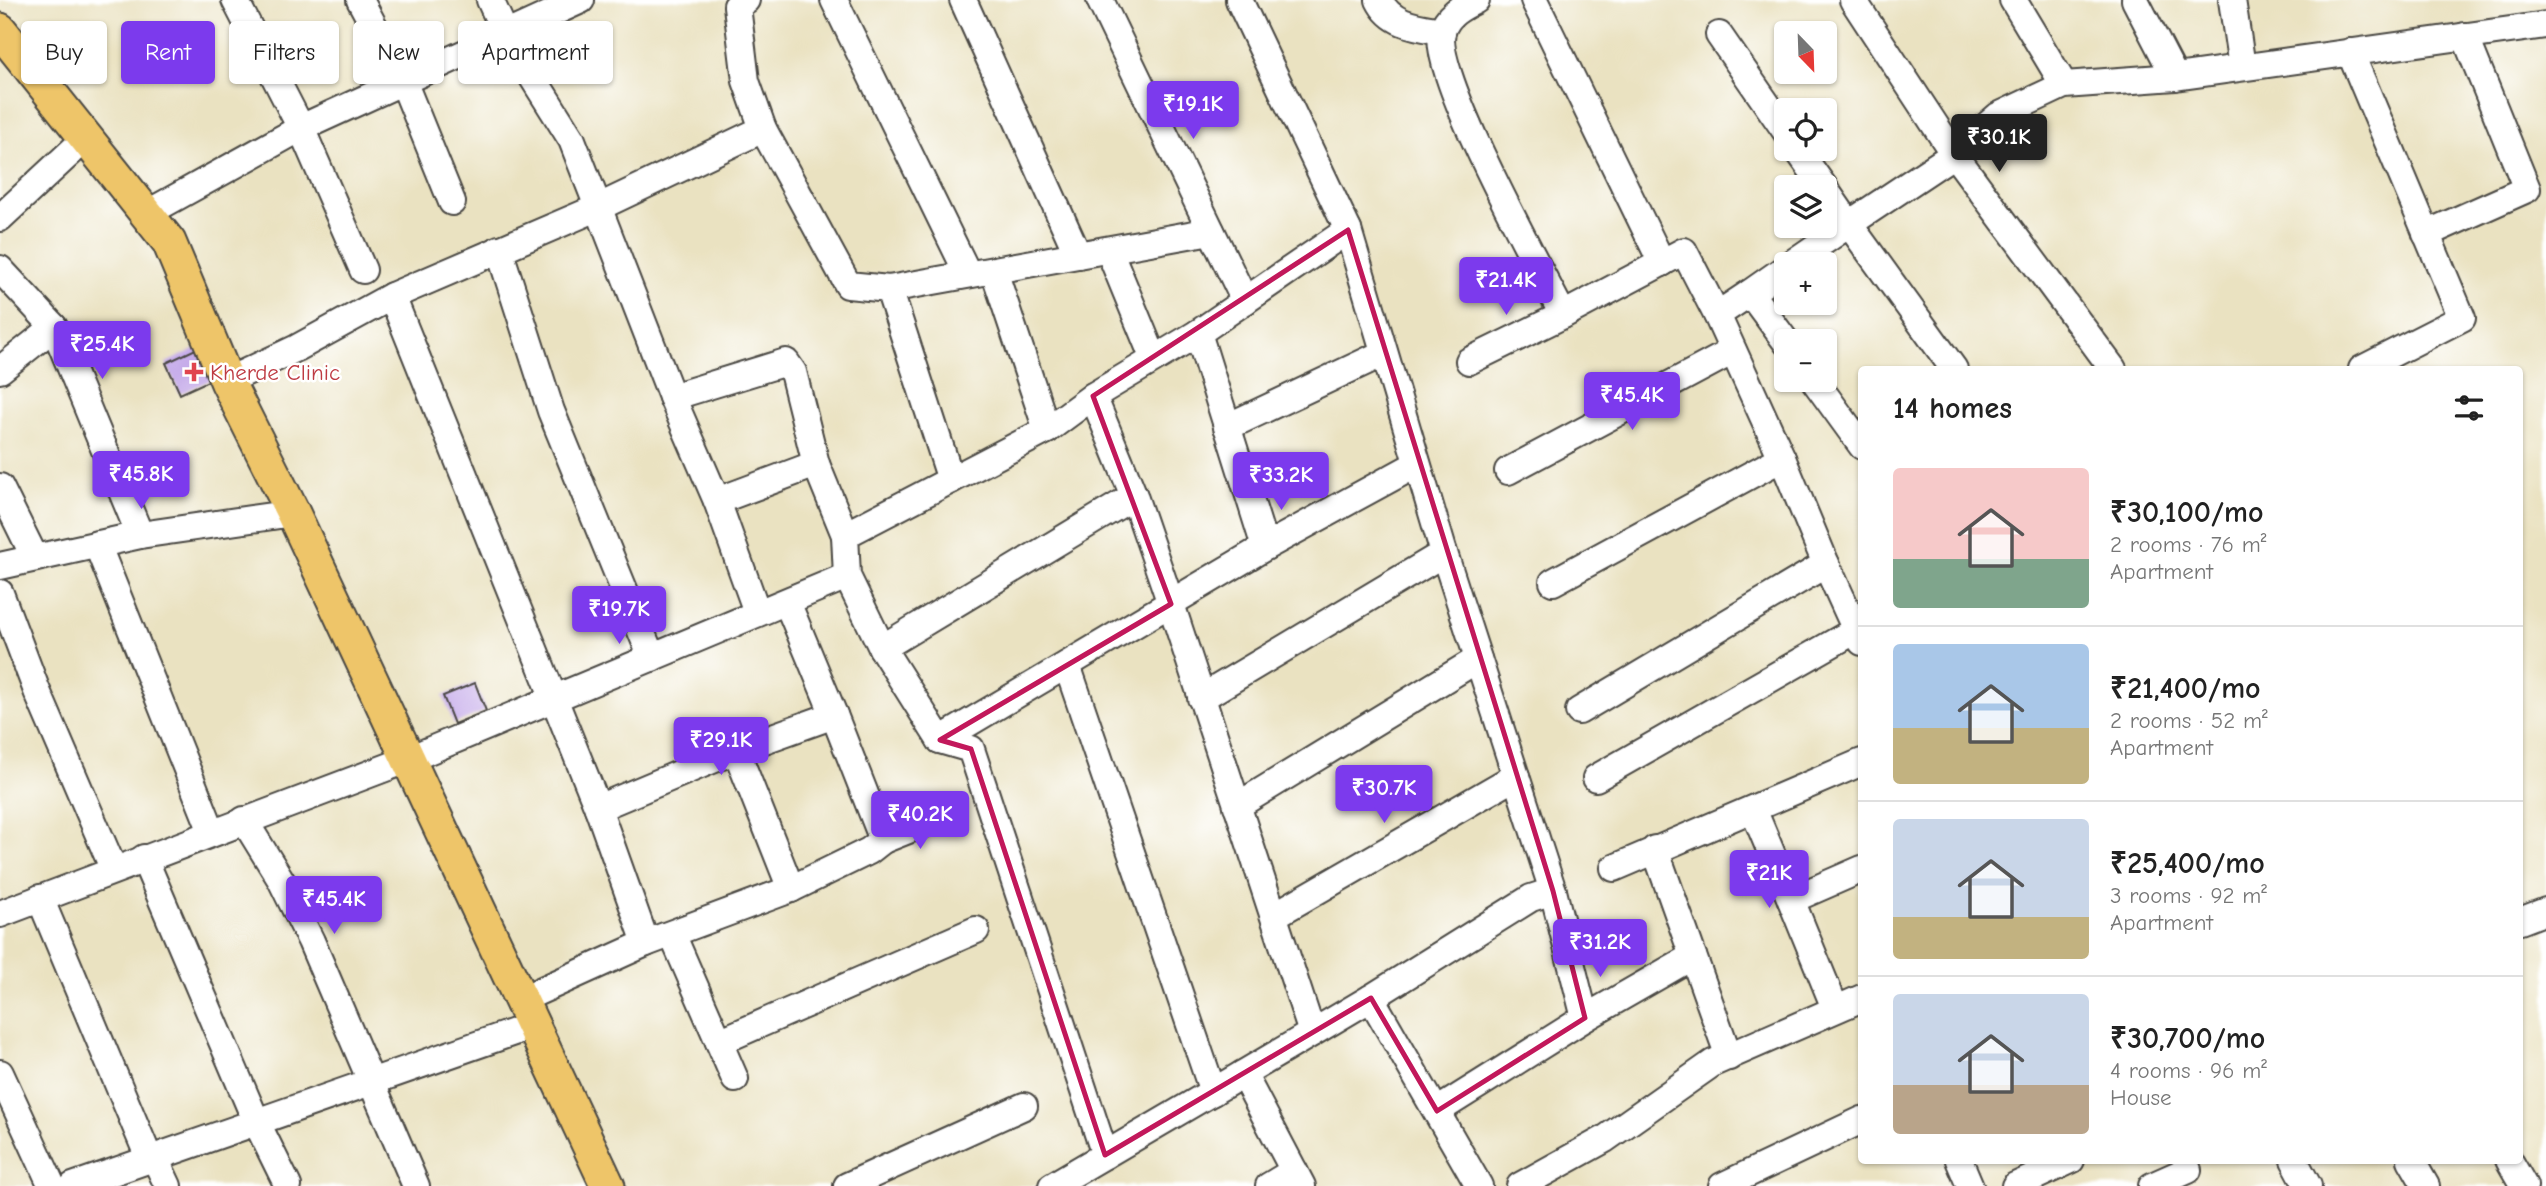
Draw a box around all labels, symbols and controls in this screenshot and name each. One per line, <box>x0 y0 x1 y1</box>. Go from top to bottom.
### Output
chip: Buy <box>21 21 107 84</box>
chip: Rent <box>121 21 215 84</box>
chip: Filters <box>229 21 339 84</box>
chip: New <box>353 21 444 84</box>
chip: Apartment <box>458 21 613 84</box>
north arrow <box>1774 21 1838 84</box>
map controls <box>1774 21 1837 392</box>
pin: ₹19.1K <box>1136 82 1250 141</box>
text: ₹19.1K <box>1163 90 1223 117</box>
button: locate <box>1774 98 1837 161</box>
pin: ₹30.1K <box>1942 114 2056 174</box>
text: ₹30.1K <box>1967 123 2031 150</box>
button: layers <box>1774 175 1837 238</box>
button: + <box>1774 252 1837 315</box>
pin: ₹21.4K <box>1449 258 1563 317</box>
text: ₹21.4K <box>1475 266 1537 293</box>
pin: ₹25.4K <box>45 322 159 381</box>
button: − <box>1774 329 1837 392</box>
text: ₹25.4K <box>70 330 134 357</box>
place label: Kherde Clinic <box>210 359 340 386</box>
marker: Kherde Clinic <box>184 362 204 382</box>
pin: ₹45.4K <box>1575 372 1689 432</box>
text: ₹45.4K <box>1600 381 1664 408</box>
icon: filters <box>2450 389 2488 427</box>
text: 14 homes <box>1893 391 2012 426</box>
pin: ₹45.8K <box>84 452 198 511</box>
pin: ₹33.2K <box>1224 452 1338 512</box>
text: ₹45.8K <box>108 460 174 487</box>
text: ₹33.2K <box>1249 461 1313 488</box>
text: ₹30,100/mo <box>2110 495 2263 530</box>
icon: home <box>1949 496 2033 580</box>
text: 2 rooms · 76 m² <box>2110 531 2266 558</box>
text: Apartment <box>2110 558 2213 585</box>
pin: ₹19.7K <box>562 586 676 646</box>
text: ₹19.7K <box>588 595 650 622</box>
text: ₹21,400/mo <box>2110 671 2261 706</box>
icon: home <box>1949 672 2033 756</box>
text: 2 rooms · 52 m² <box>2110 707 2268 734</box>
pin: ₹29.1K <box>664 718 778 777</box>
text: ₹29.1K <box>690 726 752 753</box>
text: Apartment <box>2110 734 2213 761</box>
pin: ₹30.7K <box>1327 766 1441 825</box>
text: ₹30.7K <box>1351 774 1417 801</box>
pin: ₹40.2K <box>863 792 977 851</box>
text: ₹40.2K <box>887 800 953 827</box>
text: ₹25,400/mo <box>2110 846 2265 881</box>
icon: home <box>1949 847 2033 931</box>
pin: ₹21K <box>1728 850 1810 910</box>
text: ₹21K <box>1746 859 1792 886</box>
pin: ₹45.4K <box>277 876 391 936</box>
text: 3 rooms · 92 m² <box>2110 882 2267 909</box>
text: ₹45.4K <box>302 885 366 912</box>
text: Apartment <box>2110 909 2213 936</box>
pin: ₹31.2K <box>1543 920 1657 979</box>
text: ₹31.2K <box>1569 928 1631 955</box>
text: ₹30,700/mo <box>2110 1021 2265 1056</box>
icon: home <box>1949 1022 2033 1106</box>
text: 4 rooms · 96 m² <box>2110 1057 2267 1084</box>
text: House <box>2110 1084 2172 1111</box>

